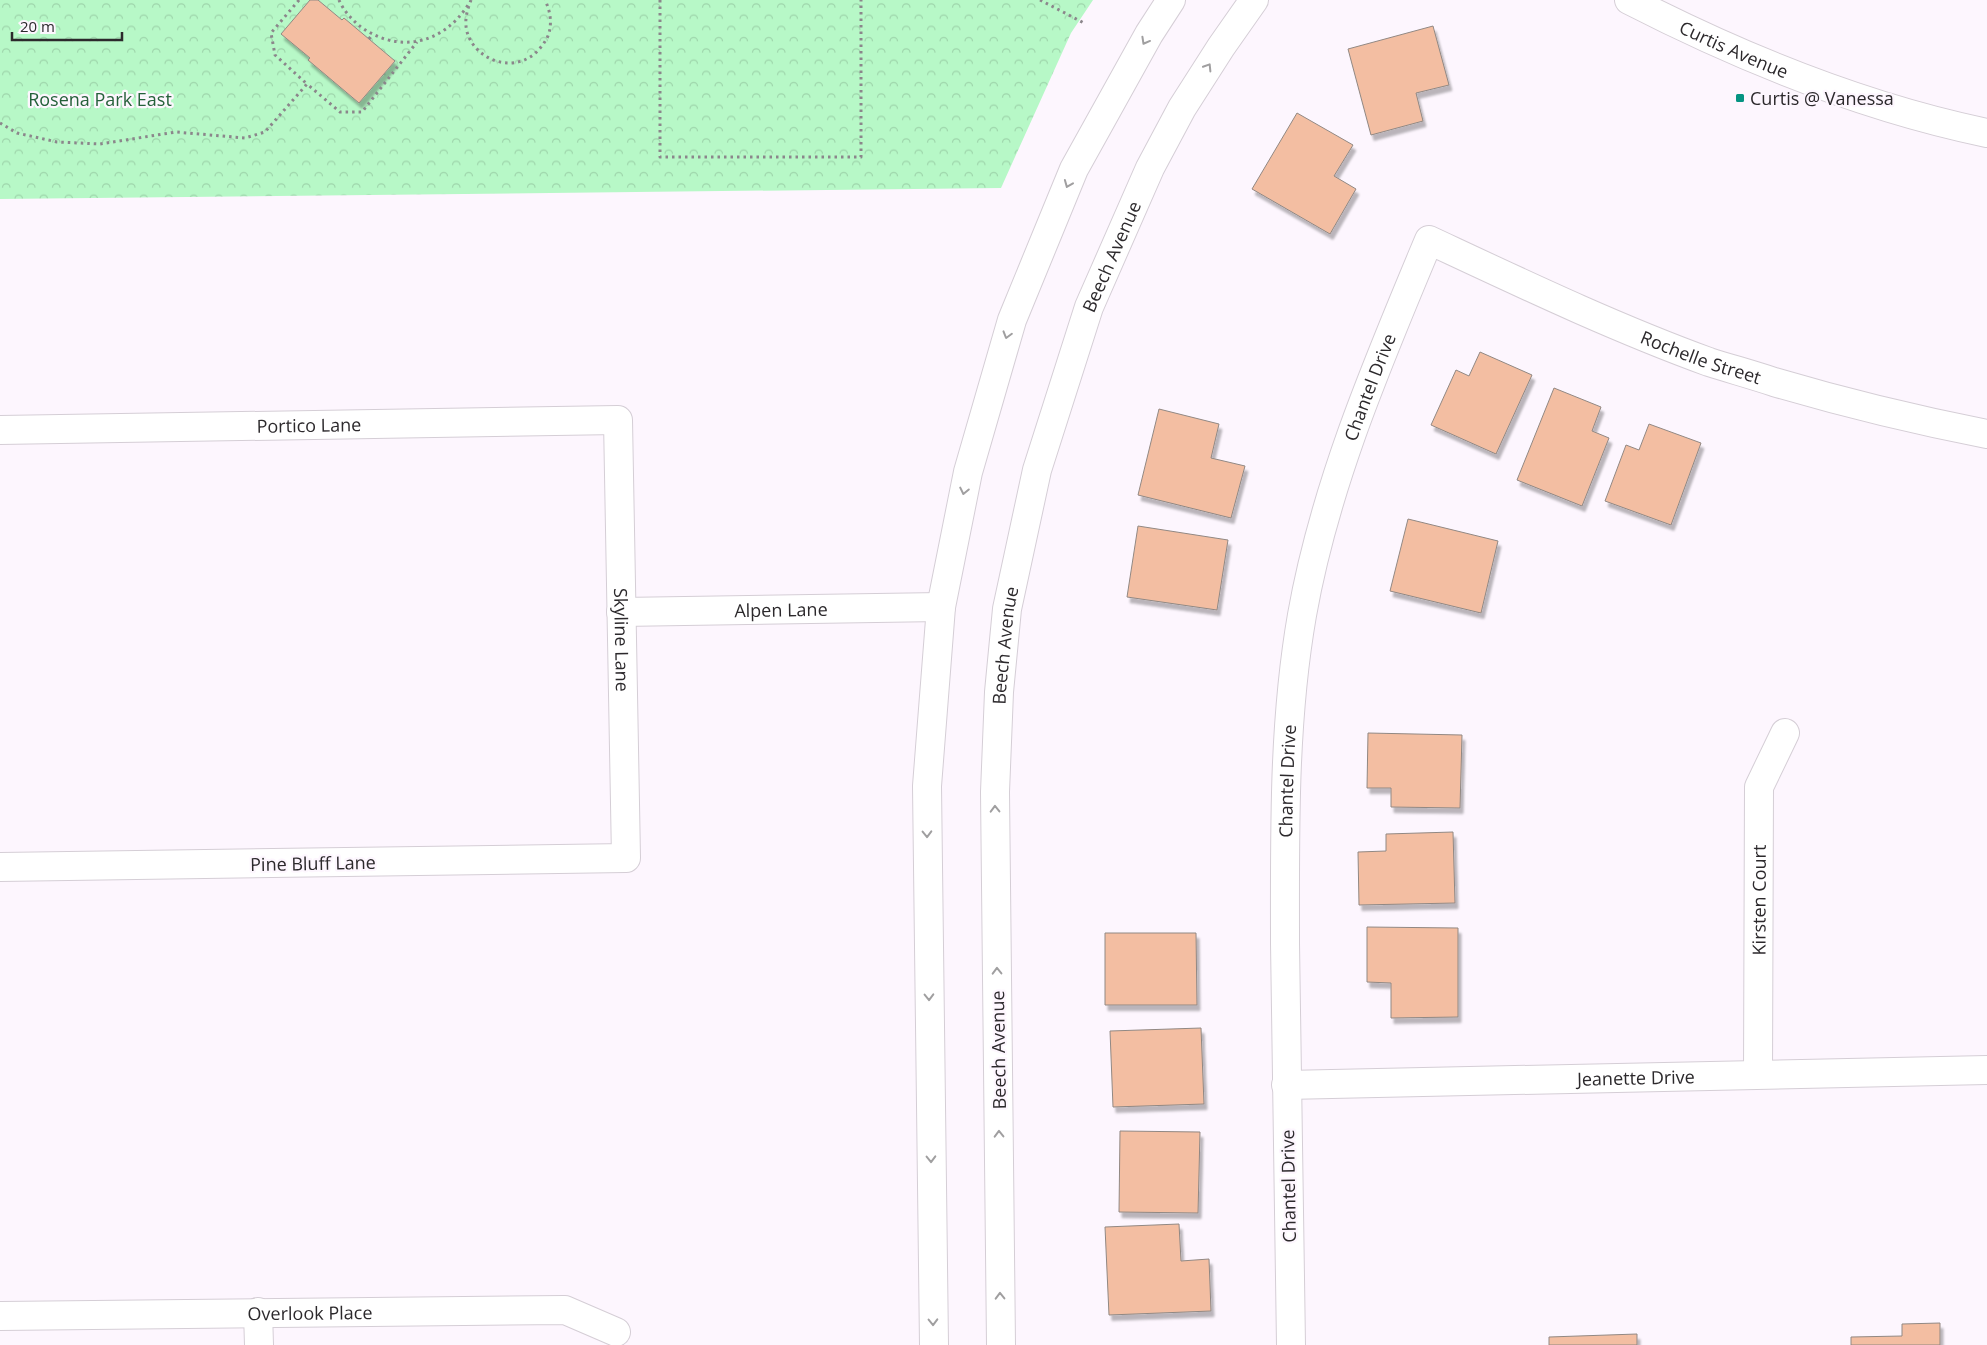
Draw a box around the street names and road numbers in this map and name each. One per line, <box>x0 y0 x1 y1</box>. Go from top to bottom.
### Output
street label: Curtis Avenue <box>1676 15 1792 83</box>
street label: Beech Avenue <box>1076 197 1146 316</box>
street label: Rochelle Street <box>1637 325 1764 389</box>
street label: Chantel Drive <box>1338 330 1401 444</box>
street label: Portico Lane <box>256 412 361 438</box>
street label: Beech Avenue <box>987 584 1024 705</box>
street label: Skyline Lane <box>609 588 635 692</box>
street label: Alpen Lane <box>734 597 828 622</box>
street label: Chantel Drive <box>1273 724 1301 838</box>
street label: Kirsten Court <box>1746 845 1771 955</box>
street label: Pine Bluff Lane <box>250 850 376 876</box>
street label: Beech Avenue <box>985 990 1011 1110</box>
street label: Jeanette Drive <box>1575 1064 1695 1091</box>
street label: Chantel Drive <box>1275 1129 1301 1243</box>
street label: Overlook Place <box>247 1300 373 1325</box>

